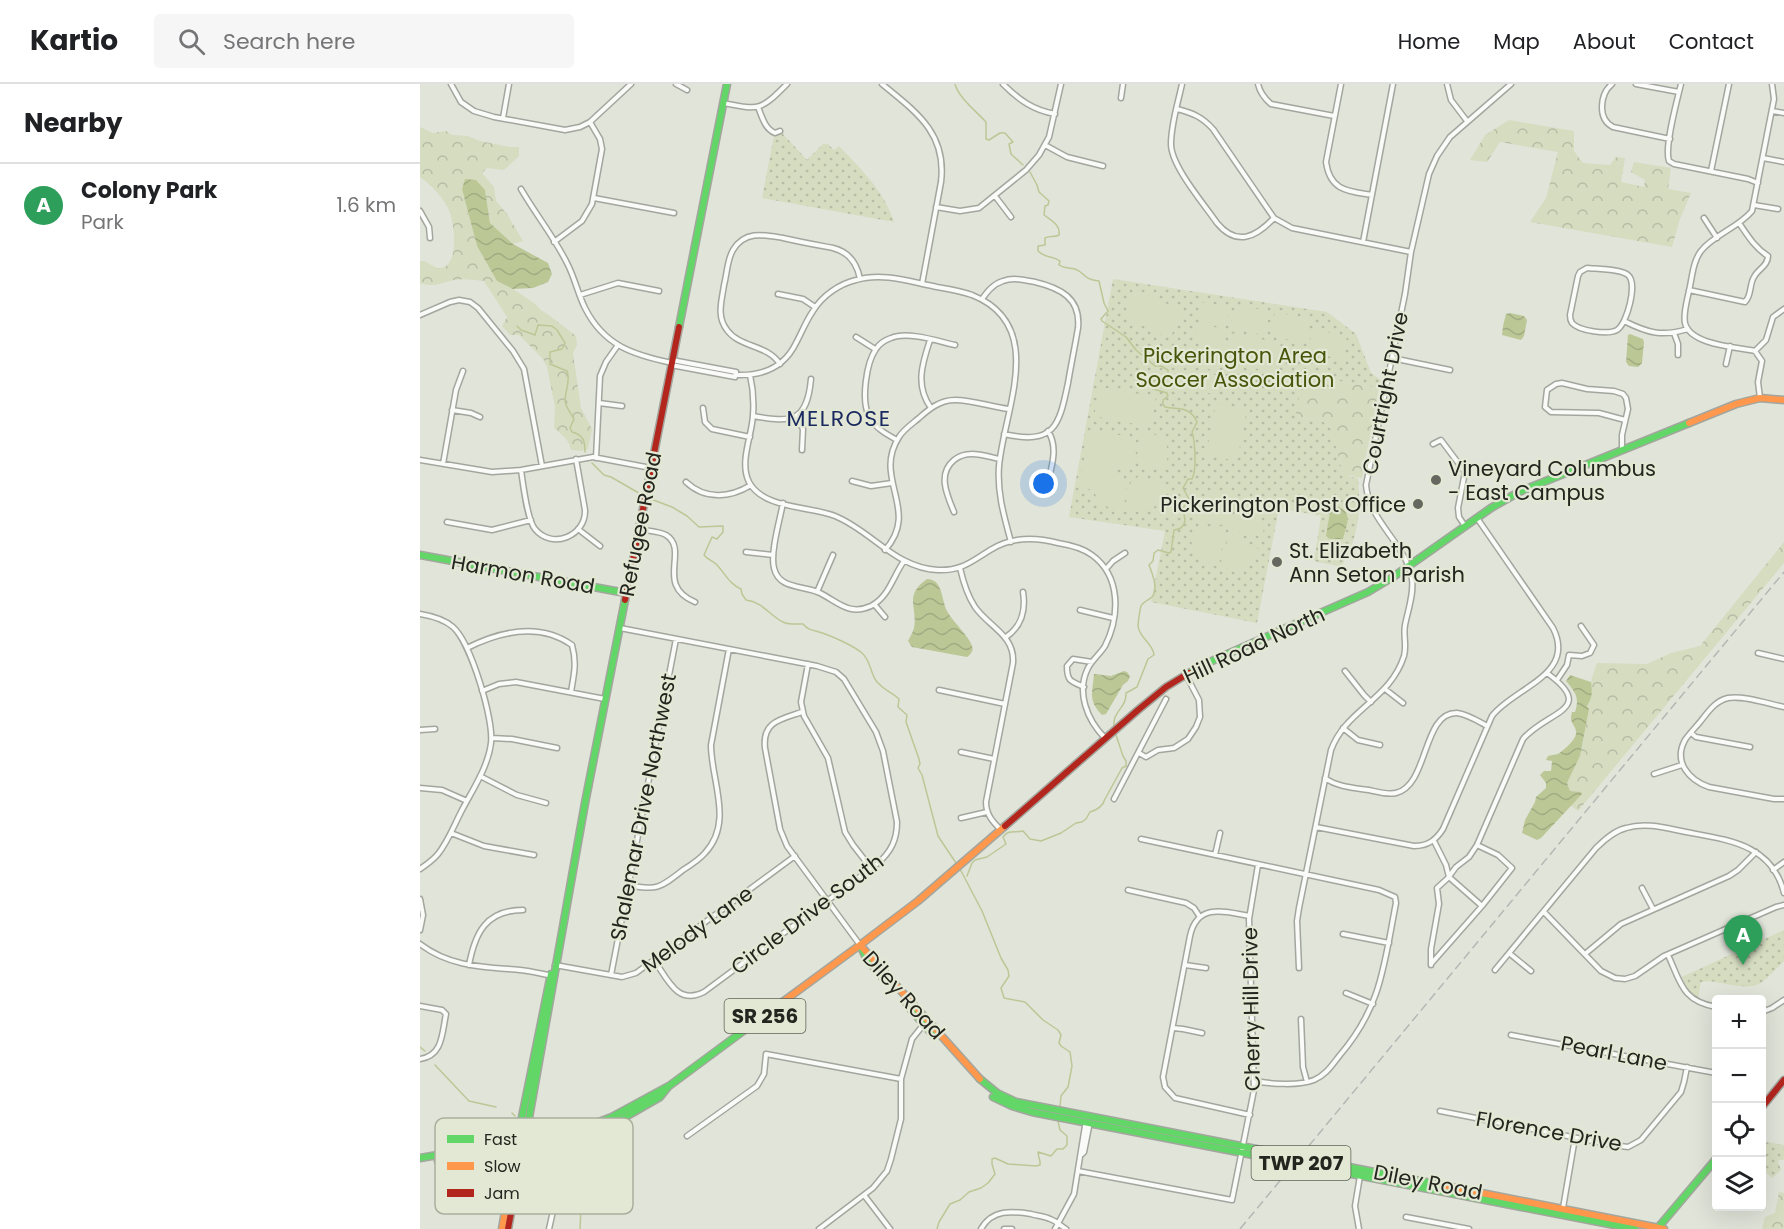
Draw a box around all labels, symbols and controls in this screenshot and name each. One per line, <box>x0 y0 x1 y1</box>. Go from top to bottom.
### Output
search box <box>154 14 574 68</box>
text: Kartio <box>30 21 118 60</box>
icon: search <box>175 25 208 58</box>
text: Search here <box>223 26 356 57</box>
text: Home <box>1398 27 1460 56</box>
text: Map <box>1493 27 1540 56</box>
text: About <box>1573 27 1636 56</box>
text: Contact <box>1669 27 1754 56</box>
text: Nearby <box>24 105 122 141</box>
text: Colony Park <box>81 175 217 206</box>
text: A <box>36 191 51 219</box>
text: 1.6 km <box>336 191 396 219</box>
text: Park <box>81 208 124 236</box>
street label: Courtright Drive <box>1355 309 1415 477</box>
park label: Pickerington Area Soccer Association <box>1135 341 1335 394</box>
district label: MELROSE <box>786 403 892 434</box>
street label: Refugee Road <box>612 449 668 599</box>
place label: Vineyard Columbus - East Campus <box>1448 454 1656 507</box>
your location <box>1029 469 1058 498</box>
marker: Vineyard Columbus - East Campus <box>1429 473 1443 487</box>
place label: Pickerington Post Office <box>1160 490 1406 519</box>
marker: Pickerington Post Office <box>1411 497 1425 511</box>
place label: St. Elizabeth Ann Seton Parish <box>1289 536 1465 589</box>
street label: Harmon Road <box>449 547 597 601</box>
marker: St. Elizabeth Ann Seton Parish <box>1270 555 1284 569</box>
street label: Hill Road North <box>1179 600 1329 690</box>
street label: Shalemar Drive Northwest <box>603 671 683 943</box>
street label: Circle Drive South <box>725 847 889 981</box>
street label: Melody Lane <box>635 879 759 979</box>
pin: A <box>1724 916 1762 965</box>
street label: Cherry Hill Drive <box>1235 927 1267 1091</box>
street label: Diley Road <box>856 944 952 1046</box>
map controls <box>1712 995 1766 1211</box>
button: + <box>1712 995 1766 1049</box>
road number: SR 256 <box>724 999 806 1033</box>
street label: Pearl Lane <box>1558 1028 1670 1078</box>
button: − <box>1712 1049 1766 1103</box>
button: locate <box>1712 1103 1766 1157</box>
street label: Florence Drive <box>1474 1104 1624 1158</box>
legend <box>435 1118 633 1214</box>
text: Fast <box>484 1128 517 1151</box>
road number: TWP 207 <box>1252 1146 1350 1180</box>
text: Slow <box>484 1155 521 1178</box>
street label: Diley Road <box>1371 1157 1485 1207</box>
button: layers <box>1712 1157 1766 1211</box>
text: Jam <box>484 1182 520 1205</box>

